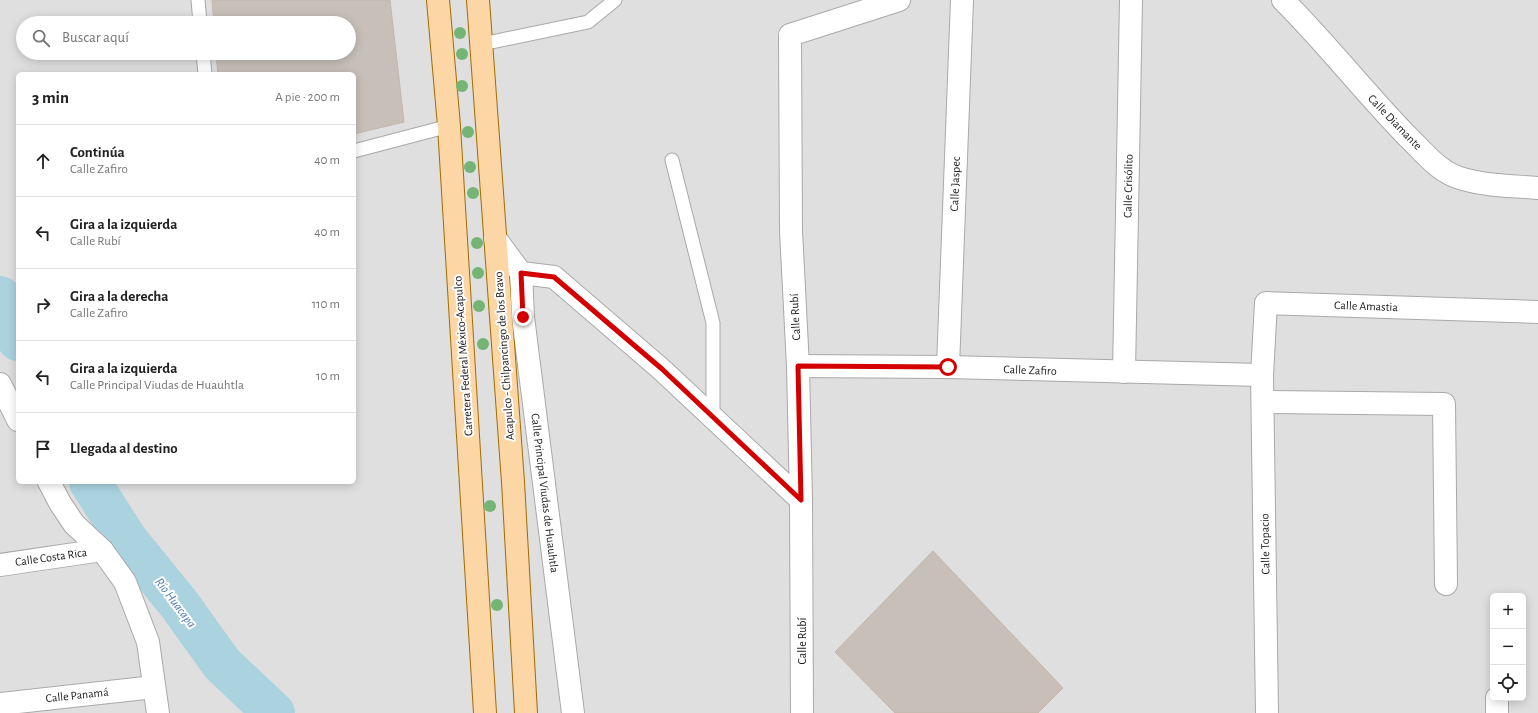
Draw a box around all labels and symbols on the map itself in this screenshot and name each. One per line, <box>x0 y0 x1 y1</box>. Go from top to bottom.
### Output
street label: Calle Diamante <box>1366 92 1424 152</box>
street label: Calle Crisólito <box>1121 154 1135 218</box>
street label: Calle Jaspec <box>948 156 962 212</box>
street label: Acapulco - Chilpancingo de los Bravo <box>492 271 516 441</box>
street label: Carretera Federal México-Acapulco <box>451 275 475 437</box>
street label: Calle Rubí <box>788 293 802 341</box>
street label: Calle Amastia <box>1334 299 1399 313</box>
route end <box>514 308 532 326</box>
route start <box>939 358 957 376</box>
street label: Calle Zafiro <box>1003 363 1057 377</box>
street label: Calle Principal Viudas de Huauhtla <box>529 413 561 574</box>
street label: Calle Topacio <box>1258 513 1272 575</box>
street label: Calle Costa Rica <box>14 546 88 568</box>
water label: Río Huacapa <box>152 576 198 631</box>
street label: Calle Rubí <box>796 617 808 664</box>
street label: Calle Panamá <box>45 686 110 704</box>

